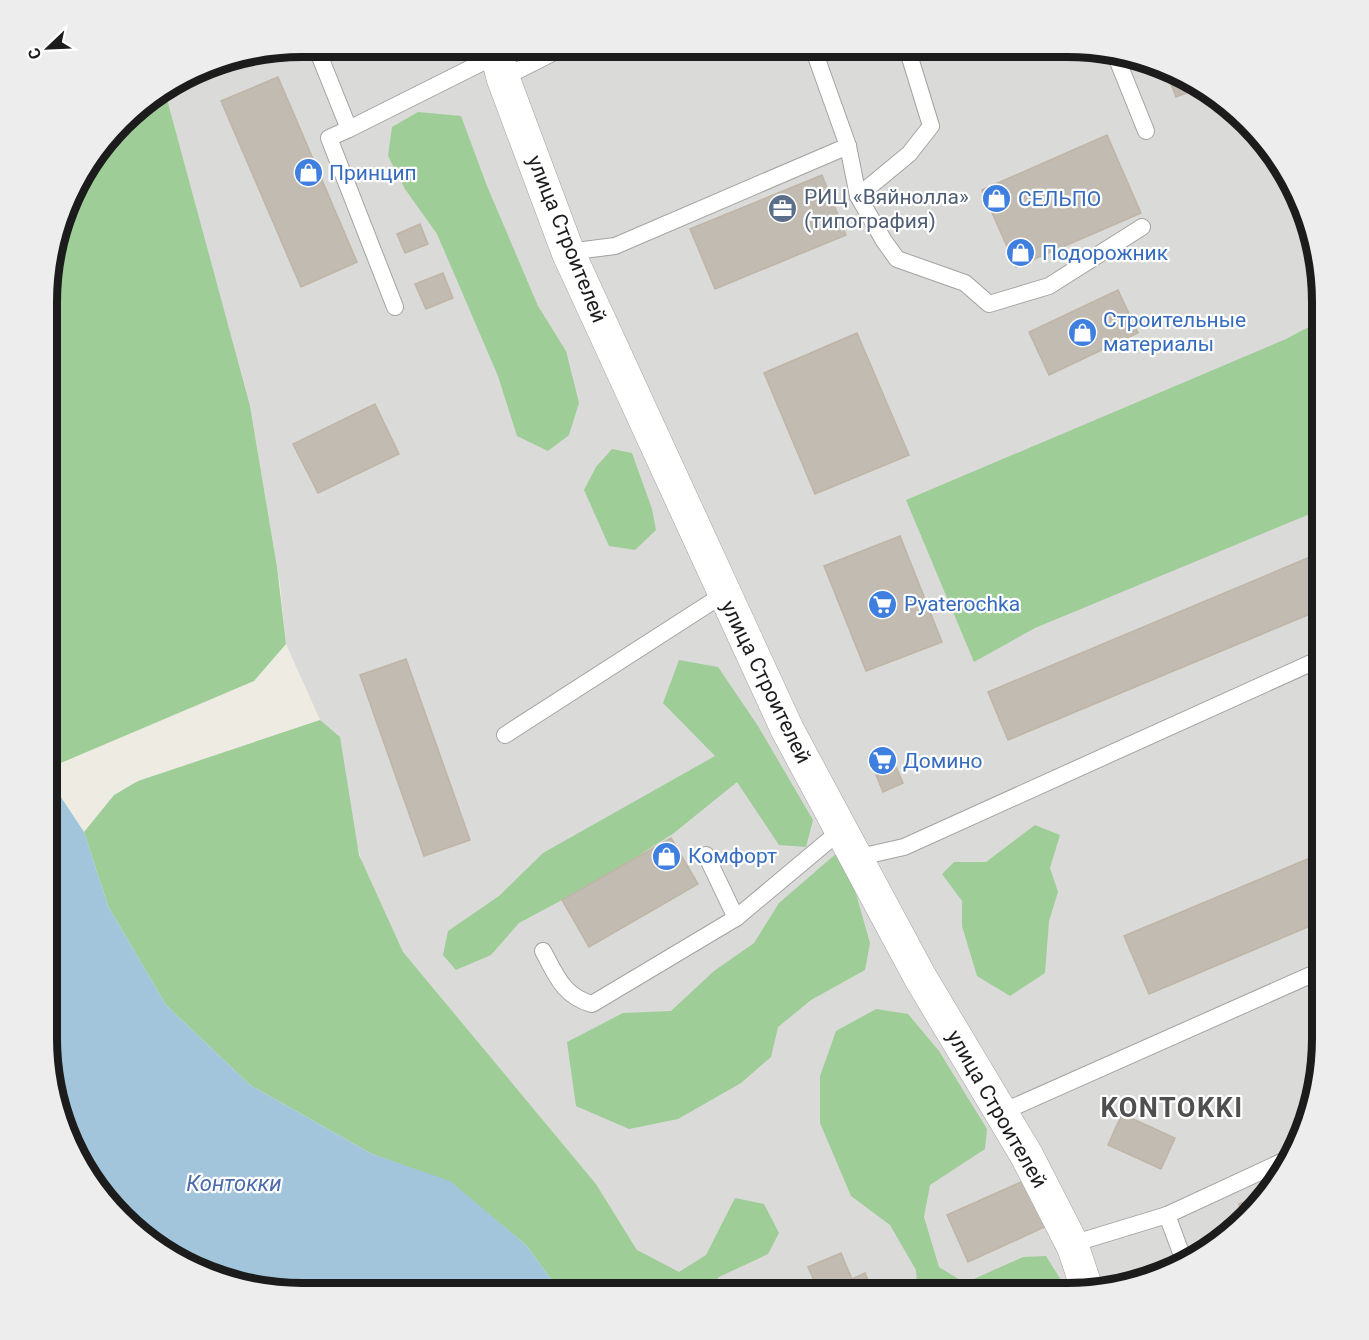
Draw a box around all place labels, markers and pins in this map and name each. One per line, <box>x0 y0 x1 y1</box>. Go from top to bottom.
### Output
shop icon: Принцип <box>292 157 324 189</box>
place label: Принцип <box>329 161 417 185</box>
shop icon: СЕЛЬПО <box>981 183 1013 215</box>
place label: РИЦ «Вяйнолла» (типография) <box>804 185 969 233</box>
place label: СЕЛЬПО <box>1018 187 1101 211</box>
office icon: РИЦ «Вяйнолла» (типография) <box>767 193 799 225</box>
shop icon: Подорожник <box>1005 237 1037 269</box>
place label: Подорожник <box>1042 241 1169 265</box>
place label: Строительные материалы <box>1103 308 1246 356</box>
shop icon: Строительные материалы <box>1066 316 1098 348</box>
supermarket icon: Pyaterochka <box>867 588 899 620</box>
place label: Pyaterochka <box>904 592 1020 616</box>
supermarket icon: Домино <box>866 745 898 777</box>
place label: Домино <box>903 749 983 773</box>
shop icon: Комфорт <box>651 840 683 872</box>
place label: Комфорт <box>688 844 777 868</box>

